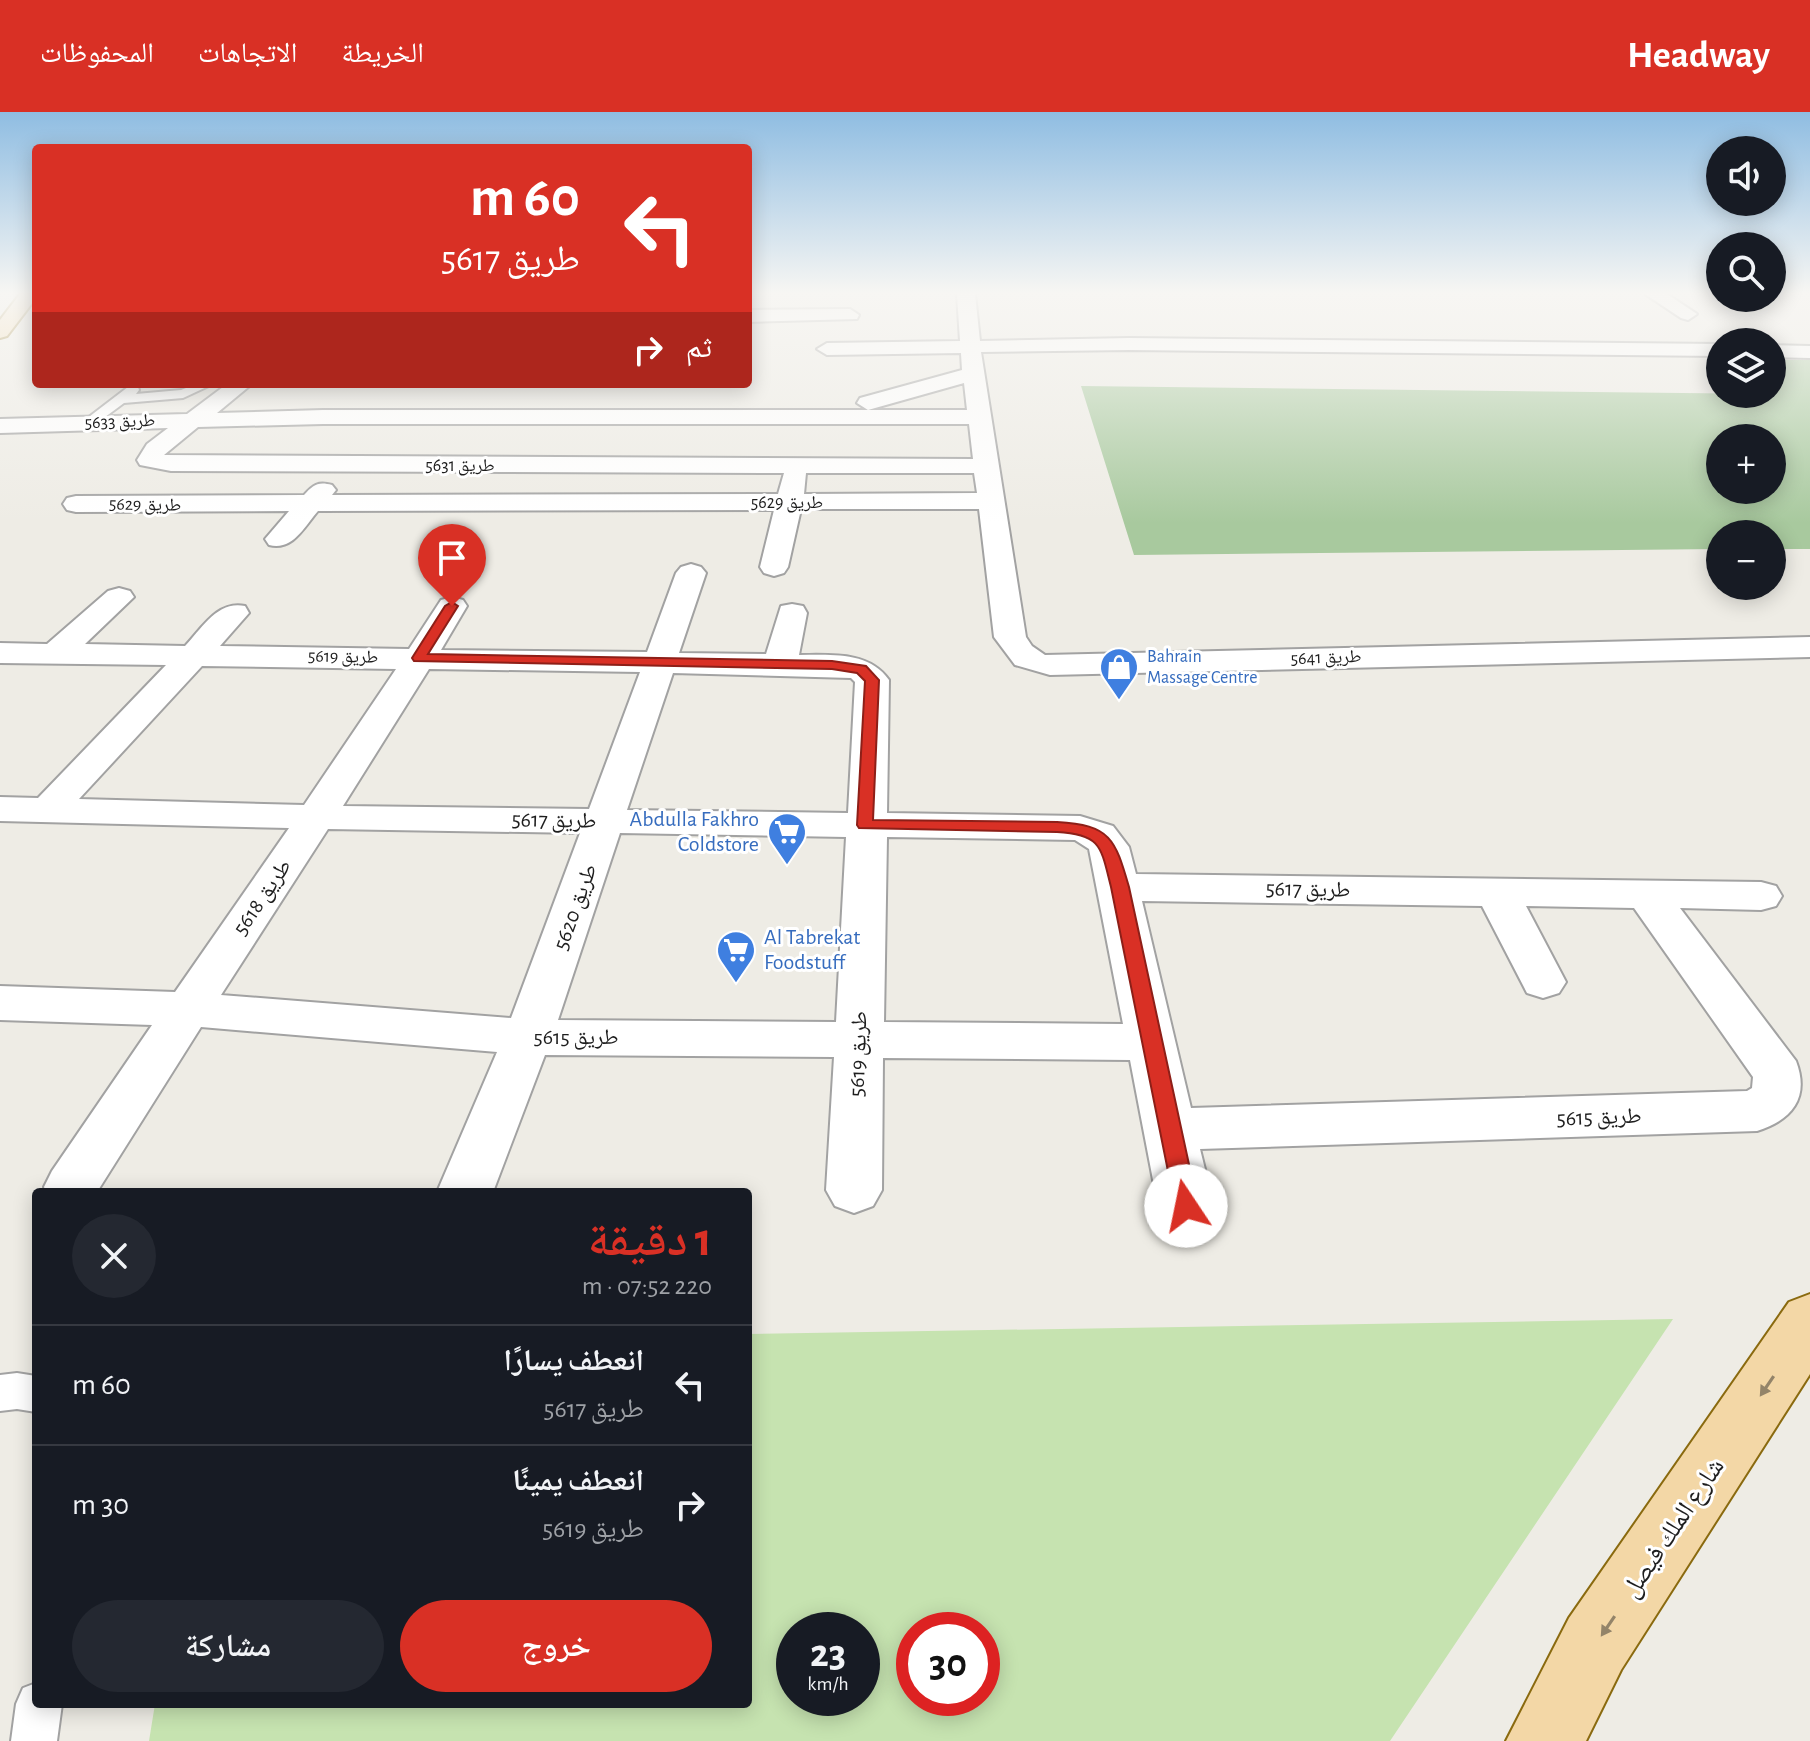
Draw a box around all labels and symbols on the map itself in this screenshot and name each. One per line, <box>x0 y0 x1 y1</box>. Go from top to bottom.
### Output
street label: طريق 5633 <box>84 412 156 433</box>
street label: طريق 5631 <box>425 457 495 476</box>
street label: طريق 5629 <box>751 494 823 513</box>
street label: طريق 5629 <box>109 495 181 516</box>
pin <box>418 524 486 606</box>
shop icon: Bahrain Massage Centre <box>1098 646 1140 701</box>
street label: طريق 5619 <box>308 647 378 668</box>
place label: Bahrain Massage Centre <box>1147 648 1257 687</box>
street label: طريق 5641 <box>1290 648 1362 669</box>
street label: طريق 5617 <box>511 808 597 834</box>
place label: Abdulla Fakhro Coldstore <box>629 808 759 855</box>
supermarket icon: Abdulla Fakhro Coldstore <box>766 811 808 866</box>
street label: طريق 5618 <box>229 855 297 940</box>
street label: طريق 5620 <box>549 861 603 954</box>
street label: طريق 5617 <box>1265 877 1351 903</box>
place label: Al Tabrekat Foodstuff <box>764 926 860 973</box>
supermarket icon: Al Tabrekat Foodstuff <box>715 929 757 984</box>
street label: طريق 5619 <box>846 1011 872 1098</box>
street label: طريق 5615 <box>533 1026 619 1050</box>
street label: طريق 5615 <box>1556 1105 1642 1131</box>
position arrow <box>1144 1164 1228 1248</box>
one-way arrow <box>1760 1375 1775 1396</box>
street label: شارع الملك فيصل <box>1617 1454 1731 1603</box>
speed limit sign: 30 <box>896 1612 1000 1716</box>
one-way arrow <box>1600 1615 1615 1636</box>

